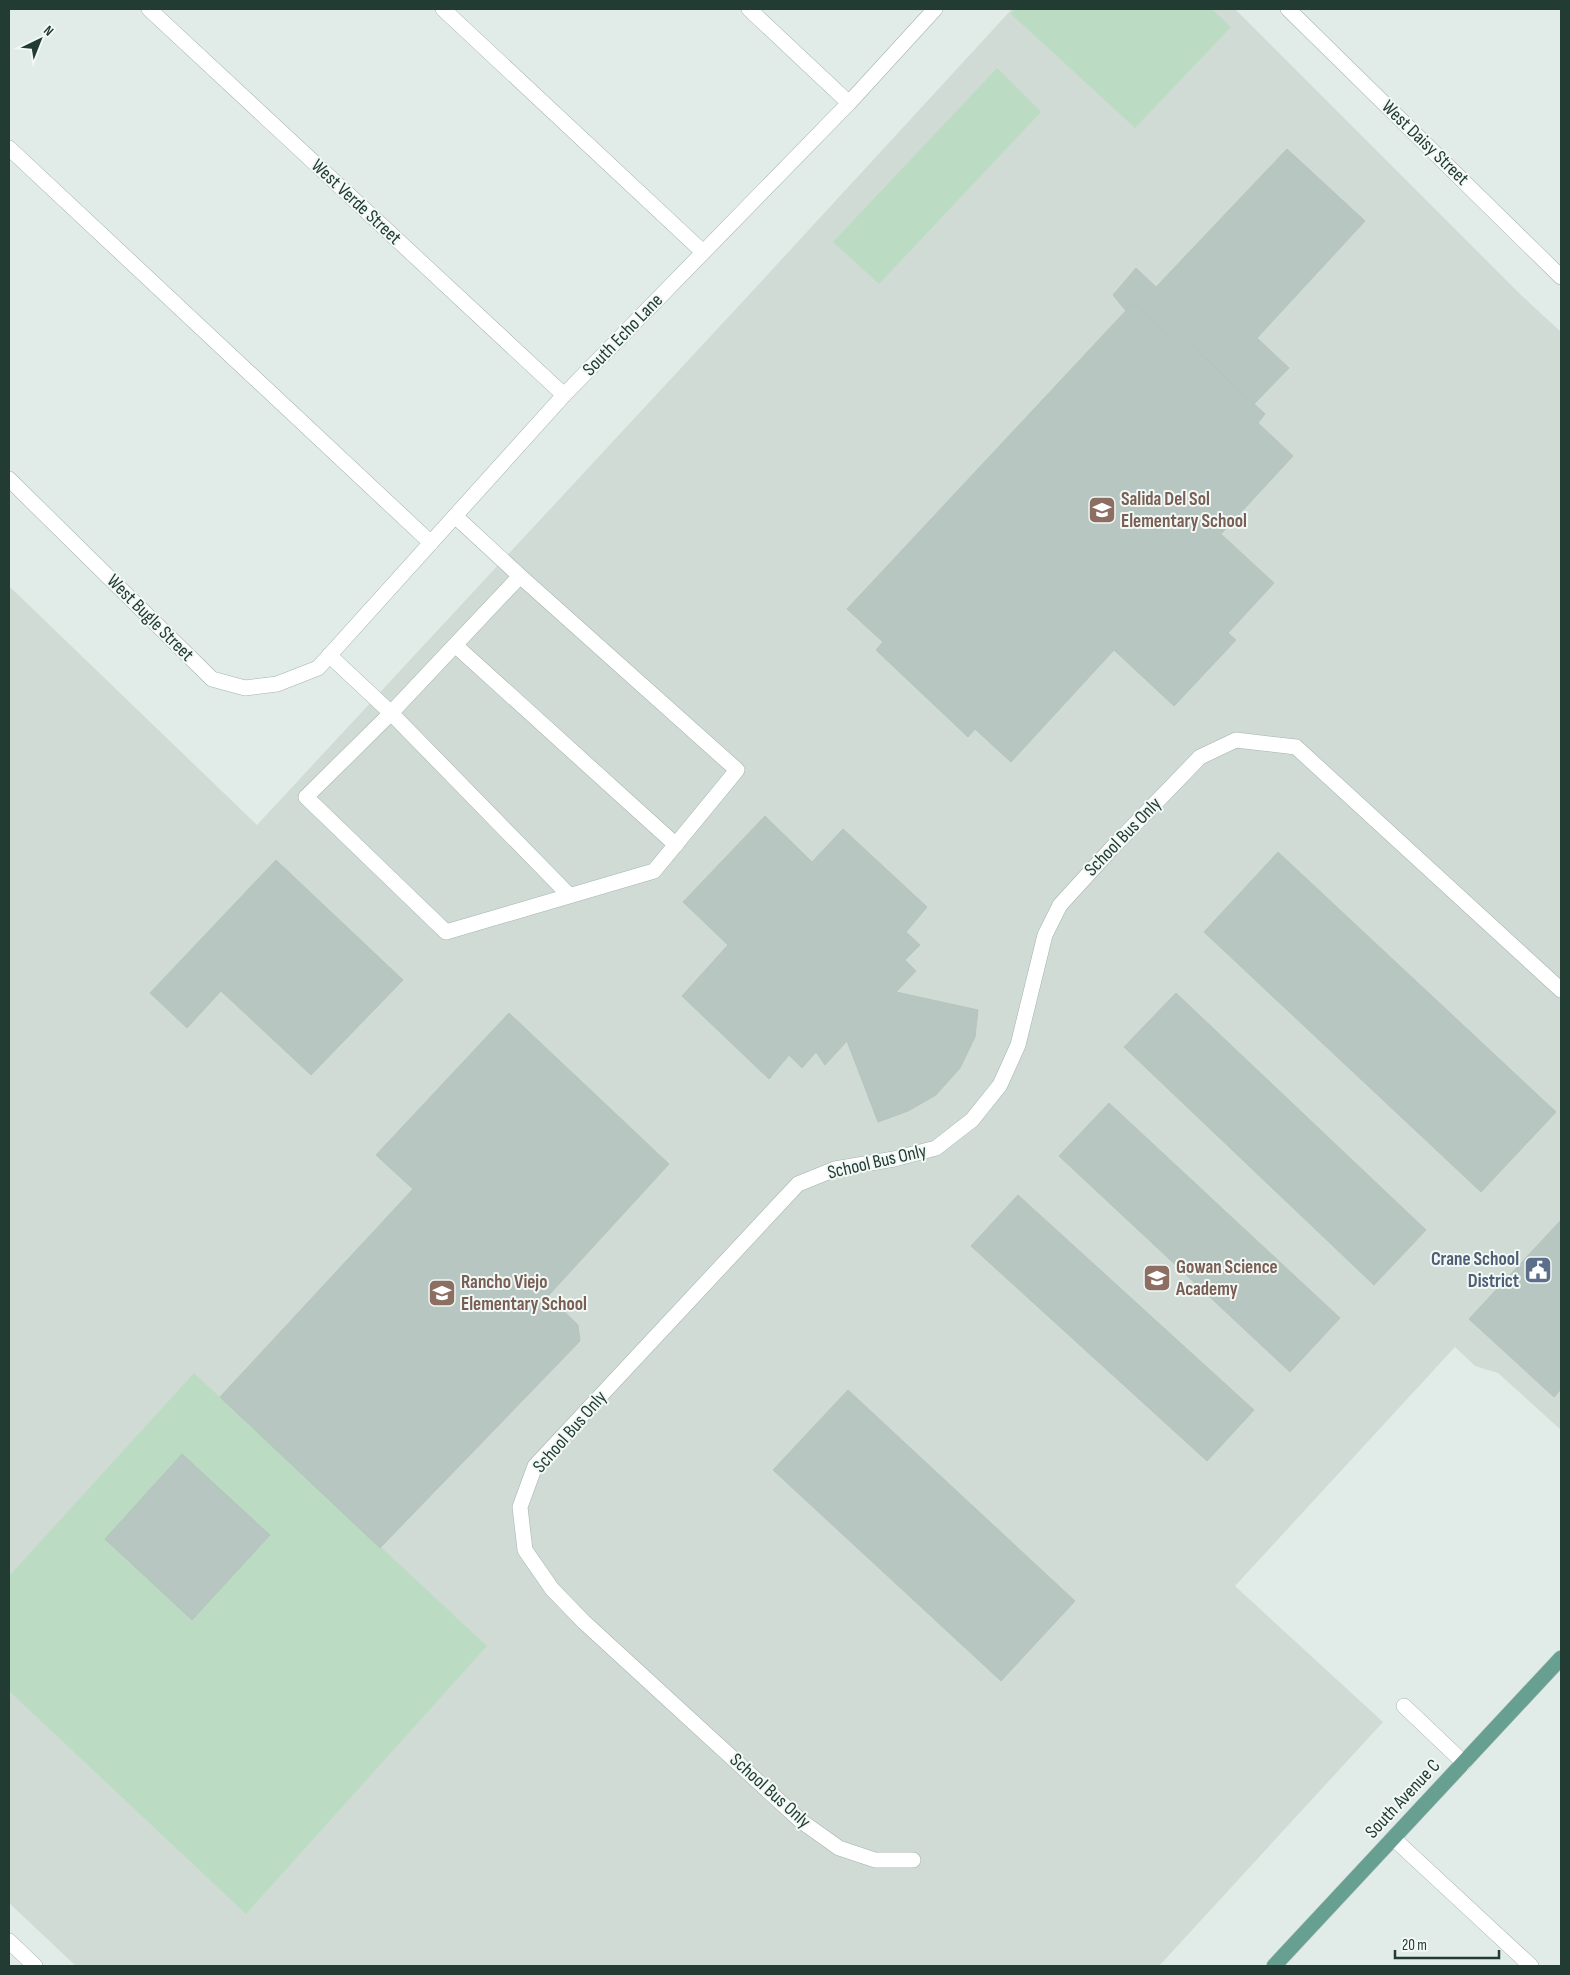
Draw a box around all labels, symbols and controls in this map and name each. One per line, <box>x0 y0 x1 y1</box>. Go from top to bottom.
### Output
north arrow <box>15 15 65 65</box>
text: N <box>40 22 57 40</box>
street label: West Daisy Street <box>1377 96 1474 191</box>
street label: West Verde Street <box>306 154 406 250</box>
street label: South Echo Lane <box>578 289 668 381</box>
place label: Salida Del Sol Elementary School <box>1121 488 1247 533</box>
school or university icon: Salida Del Sol Elementary School <box>1087 495 1117 525</box>
street label: West Bugle Street <box>102 570 198 666</box>
street label: School Bus Only <box>1080 792 1167 881</box>
street label: School Bus Only <box>825 1139 929 1185</box>
place label: Crane School District <box>1431 1248 1519 1293</box>
public building icon: Crane School District <box>1523 1255 1553 1285</box>
place label: Gowan Science Academy <box>1175 1256 1278 1301</box>
school or university icon: Gowan Science Academy <box>1142 1263 1172 1293</box>
place label: Rancho Viejo Elementary School <box>461 1271 587 1316</box>
school or university icon: Rancho Viejo Elementary School <box>427 1278 457 1308</box>
street label: School Bus Only <box>528 1386 612 1478</box>
street label: School Bus Only <box>725 1749 816 1834</box>
street label: South Avenue C <box>1361 1755 1445 1843</box>
scale bar <box>1395 1928 1499 1960</box>
text: 20 m <box>1402 1936 1427 1955</box>

